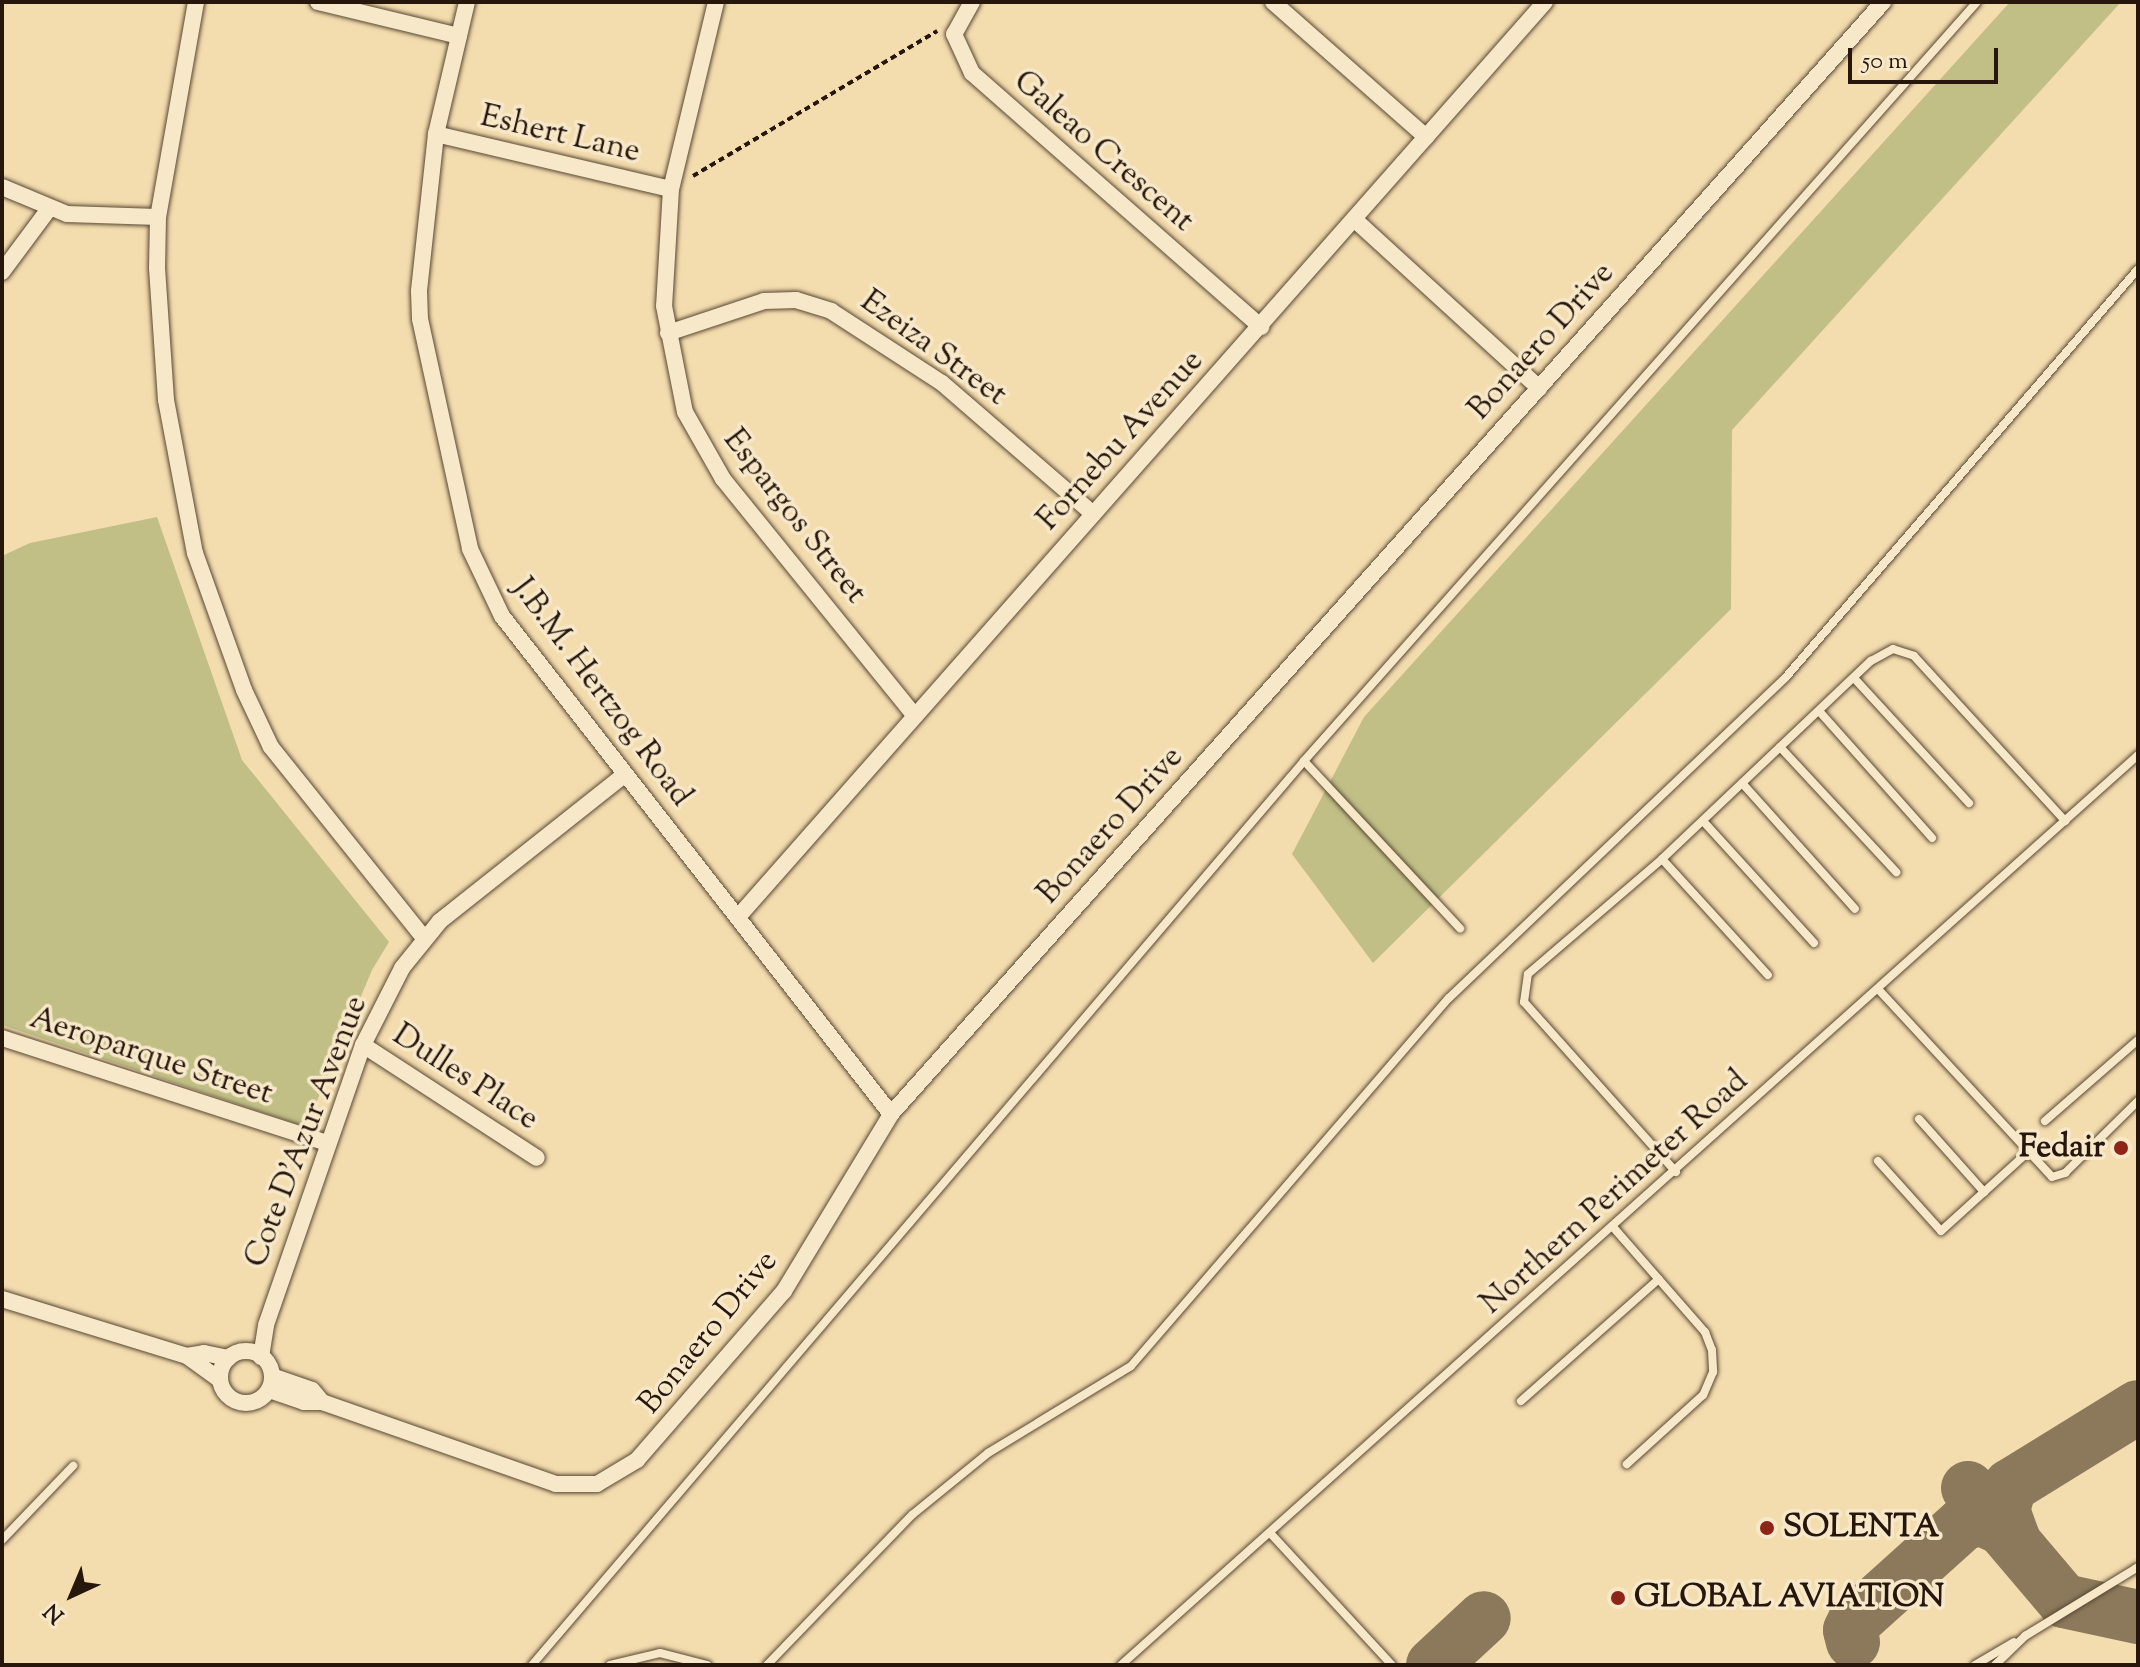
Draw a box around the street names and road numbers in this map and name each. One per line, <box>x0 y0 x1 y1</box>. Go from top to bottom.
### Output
street label: Galeao Crescent <box>1005 63 1201 241</box>
street label: Eshert Lane <box>476 98 644 172</box>
street label: Bonaero Drive <box>1461 255 1623 429</box>
street label: Ezeiza Street <box>852 283 1014 415</box>
street label: Fornebu Avenue <box>1030 343 1212 539</box>
street label: Espargos Street <box>714 422 874 612</box>
street label: J.B.M. Hertzog Road <box>503 571 699 815</box>
street label: Bonaero Drive <box>1030 739 1192 913</box>
street label: Cote D'Azur Avenue <box>238 991 376 1273</box>
street label: Aeroparque Street <box>25 1000 277 1114</box>
street label: Dulles Place <box>385 1017 545 1139</box>
street label: Northern Perimeter Road <box>1473 1063 1757 1323</box>
street label: Bonaero Drive <box>631 1244 787 1422</box>

